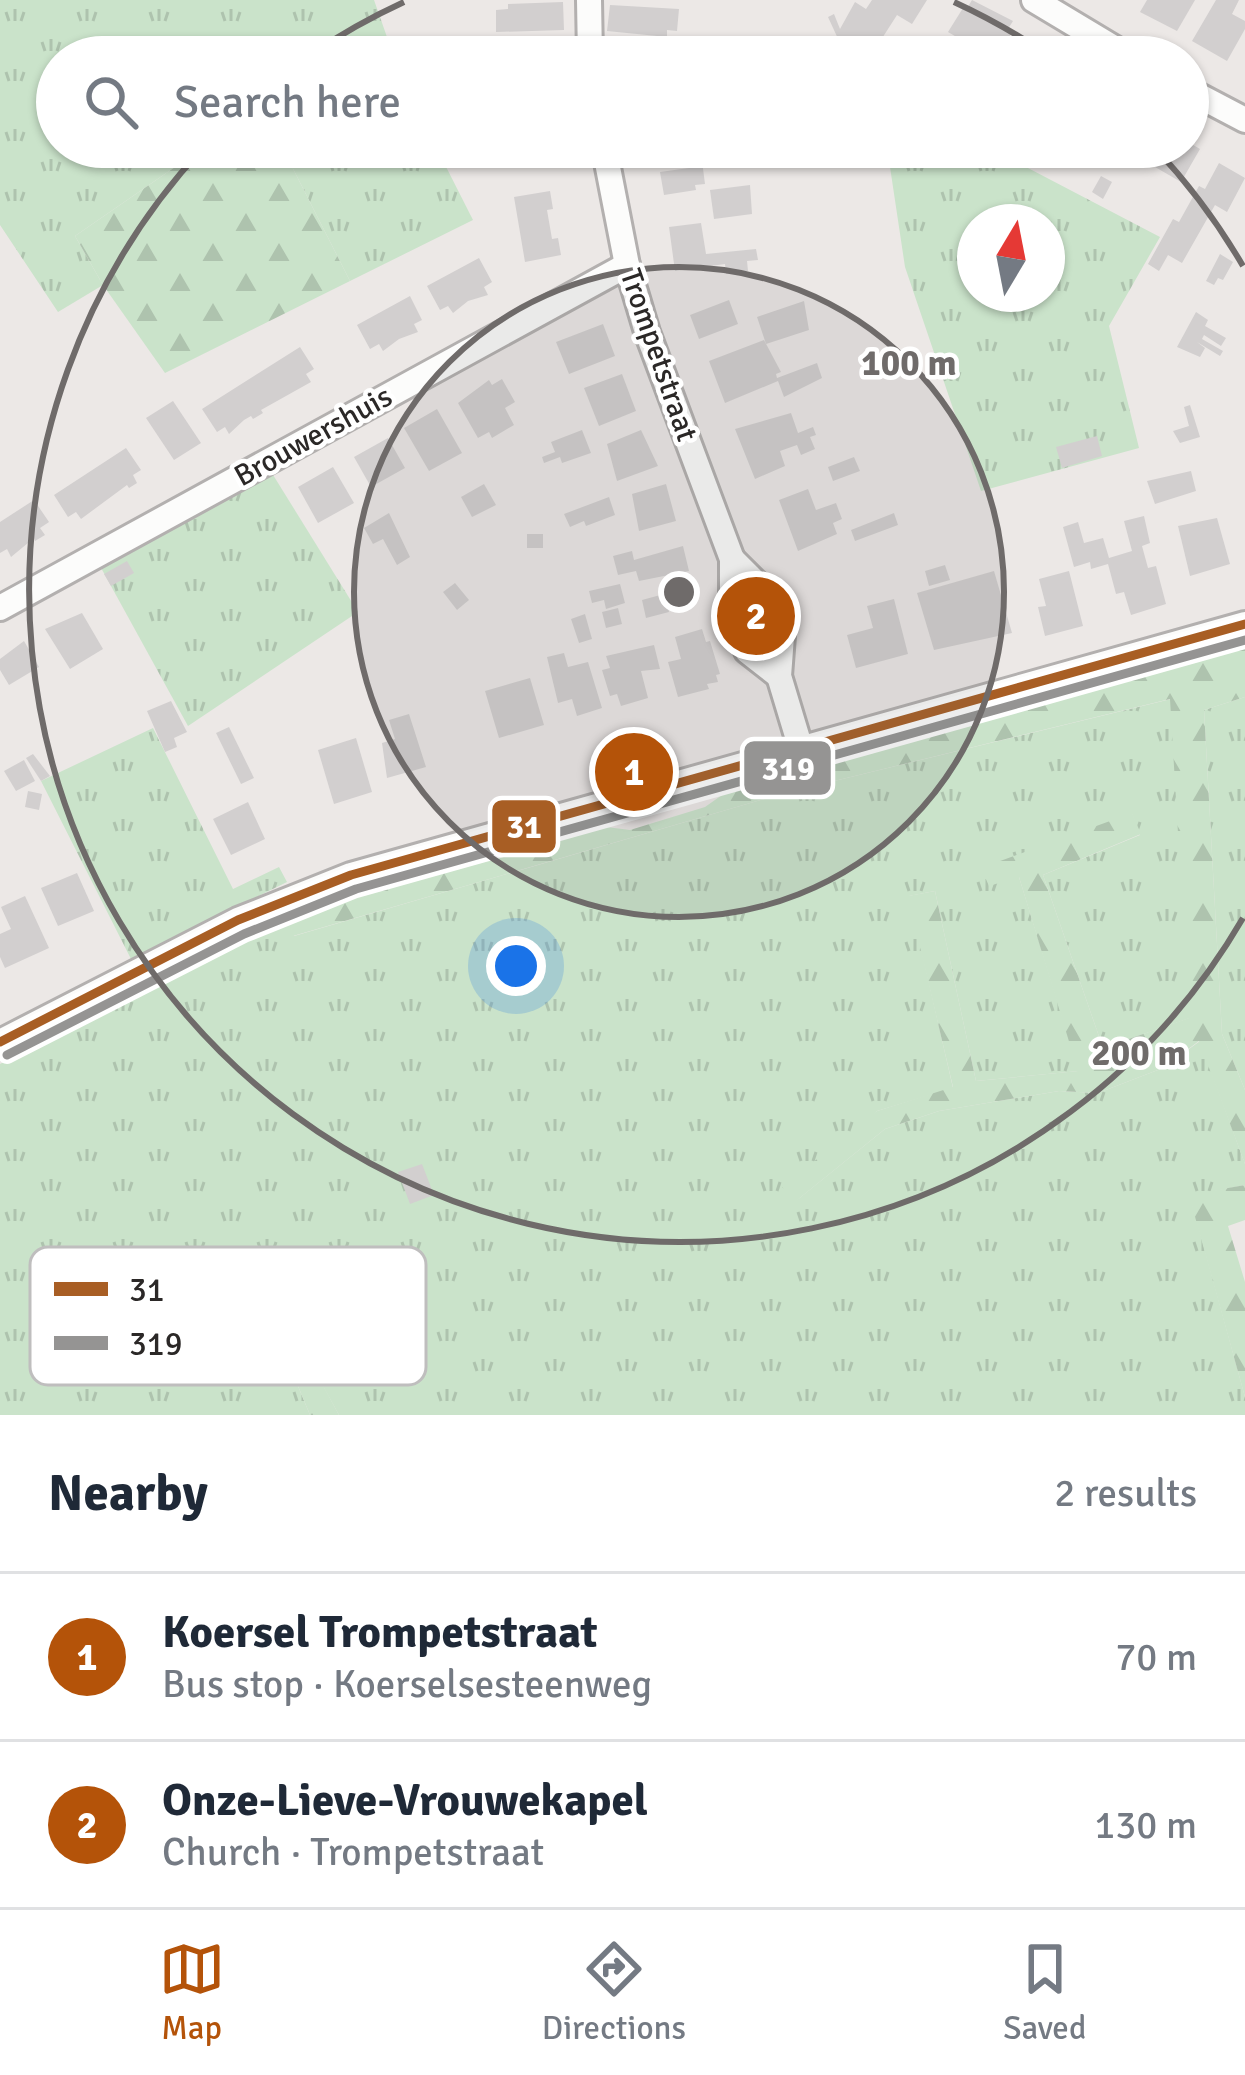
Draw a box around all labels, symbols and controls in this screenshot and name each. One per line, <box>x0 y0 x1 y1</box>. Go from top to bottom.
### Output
search box <box>36 36 1209 168</box>
icon: search <box>78 69 144 135</box>
text: Search here <box>174 75 401 130</box>
north arrow <box>957 204 1065 312</box>
street label: Trompetstraat <box>612 264 705 446</box>
text: 100 m <box>861 341 957 386</box>
street label: Brouwershuis <box>228 378 399 495</box>
centre of rings <box>658 571 700 613</box>
pin: 2 <box>717 571 795 661</box>
pin: 1 <box>595 727 673 817</box>
line badge: 319 <box>742 739 833 797</box>
text: 319 <box>761 749 815 790</box>
line badge: 31 <box>490 798 558 855</box>
text: 31 <box>506 807 542 848</box>
your location <box>486 936 546 996</box>
text: 200 m <box>1091 1031 1187 1076</box>
legend <box>30 1247 426 1385</box>
text: 31 <box>129 1270 165 1311</box>
text: 319 <box>129 1324 182 1365</box>
text: Nearby <box>48 1462 208 1525</box>
text: 2 results <box>1054 1469 1197 1517</box>
text: Koersel Trompetstraat <box>162 1605 598 1660</box>
text: 1 <box>76 1633 98 1681</box>
text: 70 m <box>1115 1633 1197 1681</box>
text: Bus stop · Koerselsesteenweg <box>162 1660 652 1708</box>
text: Onze-Lieve-Vrouwekapel <box>162 1773 648 1828</box>
text: 2 <box>76 1801 98 1849</box>
text: 130 m <box>1094 1801 1197 1849</box>
text: Church · Trompetstraat <box>162 1828 544 1876</box>
tab: Map <box>159 1936 225 2049</box>
tab: Directions <box>542 1936 686 2049</box>
tab: Saved <box>1003 1936 1086 2049</box>

